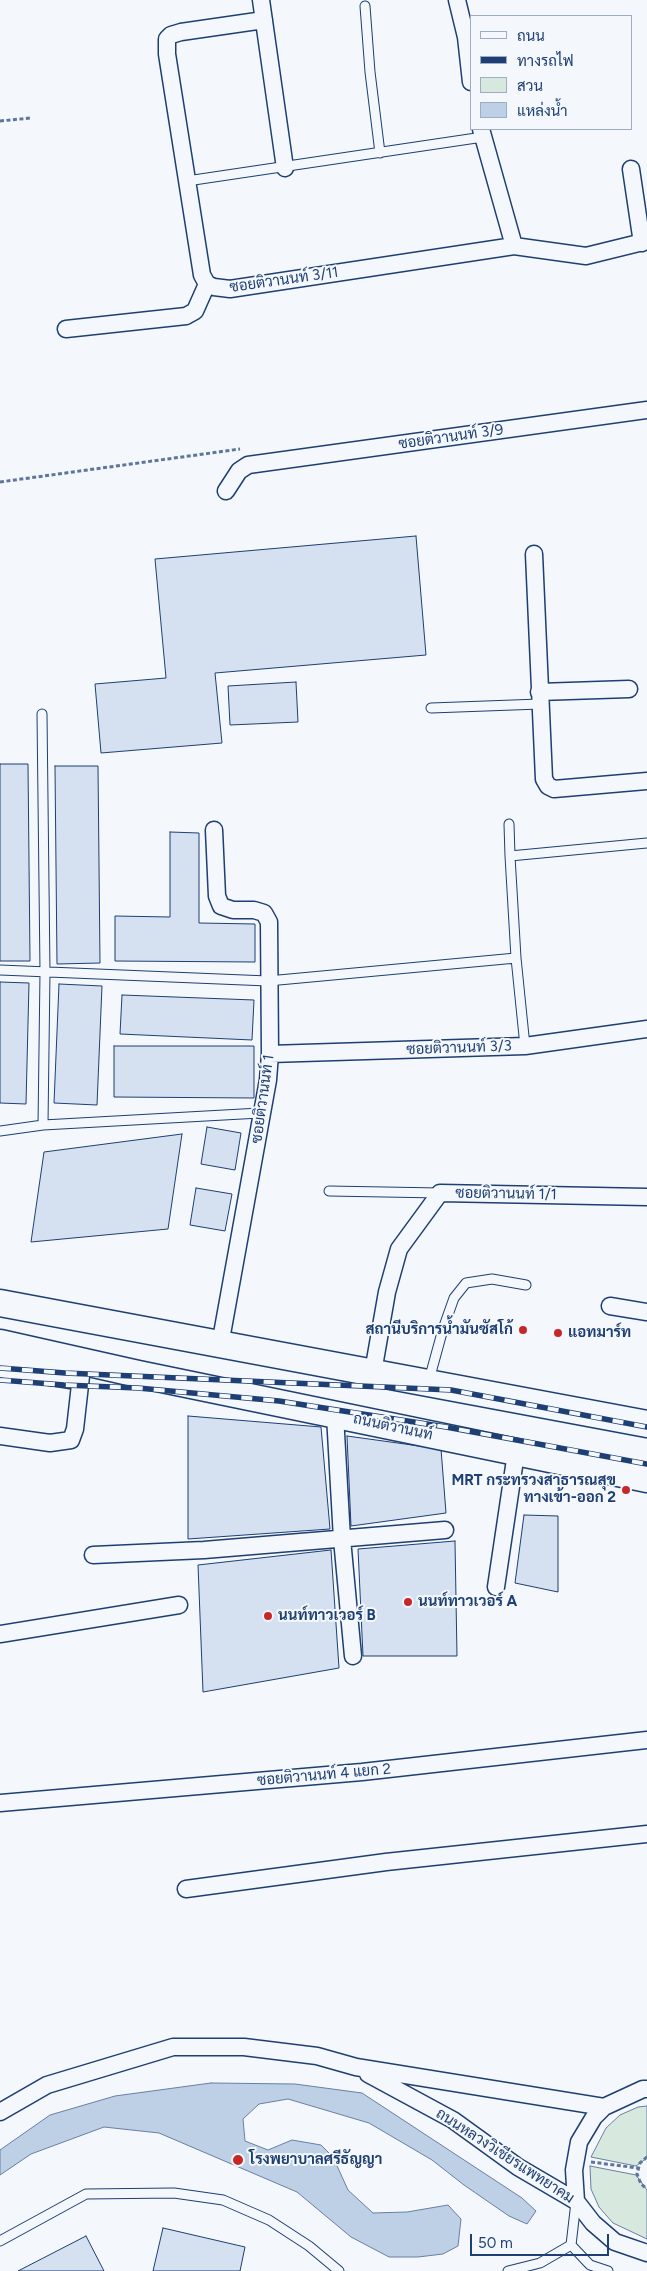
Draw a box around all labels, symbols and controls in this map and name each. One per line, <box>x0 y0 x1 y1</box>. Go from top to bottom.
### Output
legend <box>470 15 632 130</box>
text: ถนน <box>517 27 545 45</box>
text: ทางรถไฟ <box>517 52 574 70</box>
text: สวน <box>517 77 543 95</box>
text: แหล่งน้ำ <box>517 102 568 120</box>
street label: ซอยติวานนท์ 3/11 <box>228 263 340 297</box>
street label: ซอยติวานนท์ 3/9 <box>397 421 505 453</box>
street label: ซอยติวานนท์ 3/3 <box>406 1037 512 1059</box>
street label: ซอยติวานนท์ 1 <box>248 1053 278 1145</box>
street label: ซอยติวานนท์ 1/1 <box>455 1184 557 1204</box>
place label: สถานีบริการน้ำมันซัสโก้ <box>366 1321 513 1339</box>
marker: สถานีบริการน้ำมันซัสโก้ <box>517 1324 529 1336</box>
place label: แอทมาร์ท <box>568 1324 631 1342</box>
marker: แอทมาร์ท <box>552 1327 564 1339</box>
street label: ถนนติวานนท์ <box>352 1410 434 1444</box>
place label: MRT กระทรวงสาธารณสุข ทางเข้า-ออก 2 <box>452 1472 616 1507</box>
marker: MRT กระทรวงสาธารณสุข ทางเข้า-ออก 2 <box>620 1484 632 1496</box>
place label: นนท์ทาวเวอร์ A <box>418 1593 517 1611</box>
marker: นนท์ทาวเวอร์ A <box>402 1596 414 1608</box>
place label: นนท์ทาวเวอร์ B <box>278 1607 376 1625</box>
marker: นนท์ทาวเวอร์ B <box>262 1610 274 1622</box>
street label: ซอยติวานนท์ 4 แยก 2 <box>256 1760 392 1790</box>
street label: ถนนหลวงวิเชียรแพทยาคม <box>432 2105 578 2207</box>
place label: โรงพยาบาลศรีธัญญา <box>249 2151 382 2169</box>
marker: โรงพยาบาลศรีธัญญา <box>231 2153 245 2167</box>
scale bar <box>472 2224 611 2256</box>
text: 50 m <box>478 2234 513 2252</box>

